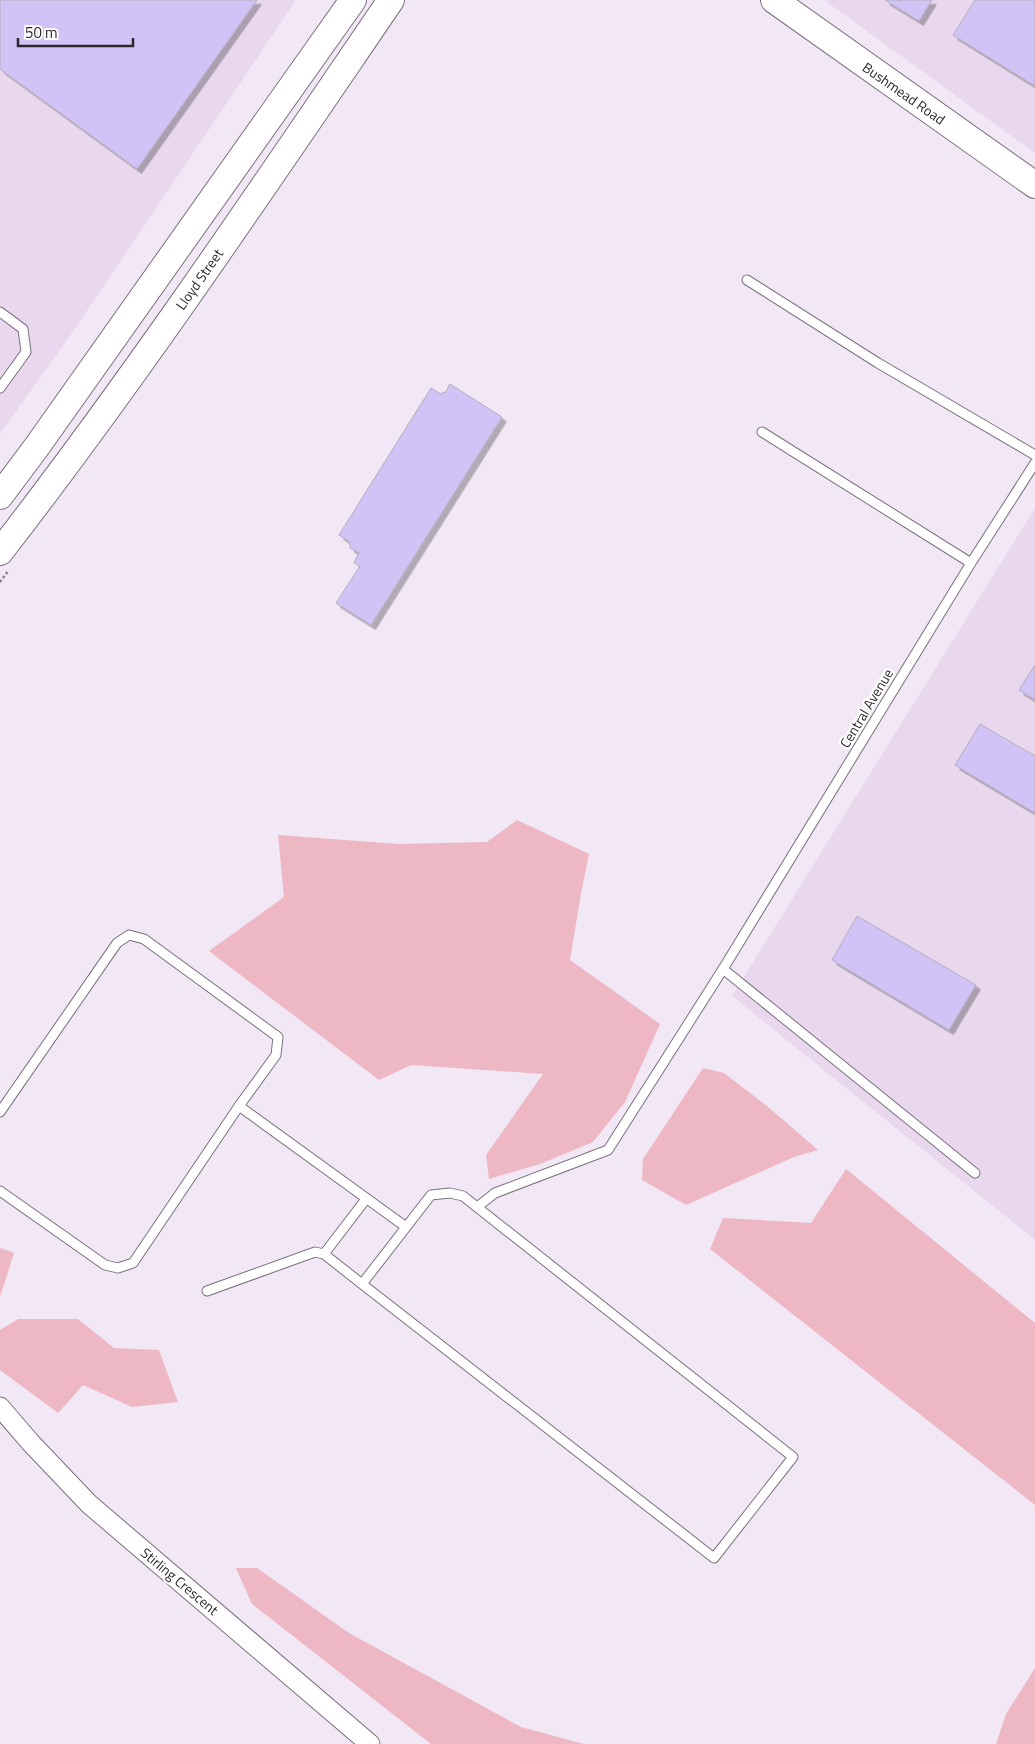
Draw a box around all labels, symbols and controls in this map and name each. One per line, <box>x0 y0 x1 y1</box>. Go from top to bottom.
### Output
scale bar <box>18 15 132 47</box>
text: 50 m <box>25 21 58 44</box>
street label: Bushmead Road <box>858 57 950 129</box>
street label: Lloyd Street <box>170 244 228 314</box>
street label: Central Avenue <box>834 664 898 752</box>
street label: Stirling Crescent <box>137 1542 223 1620</box>

